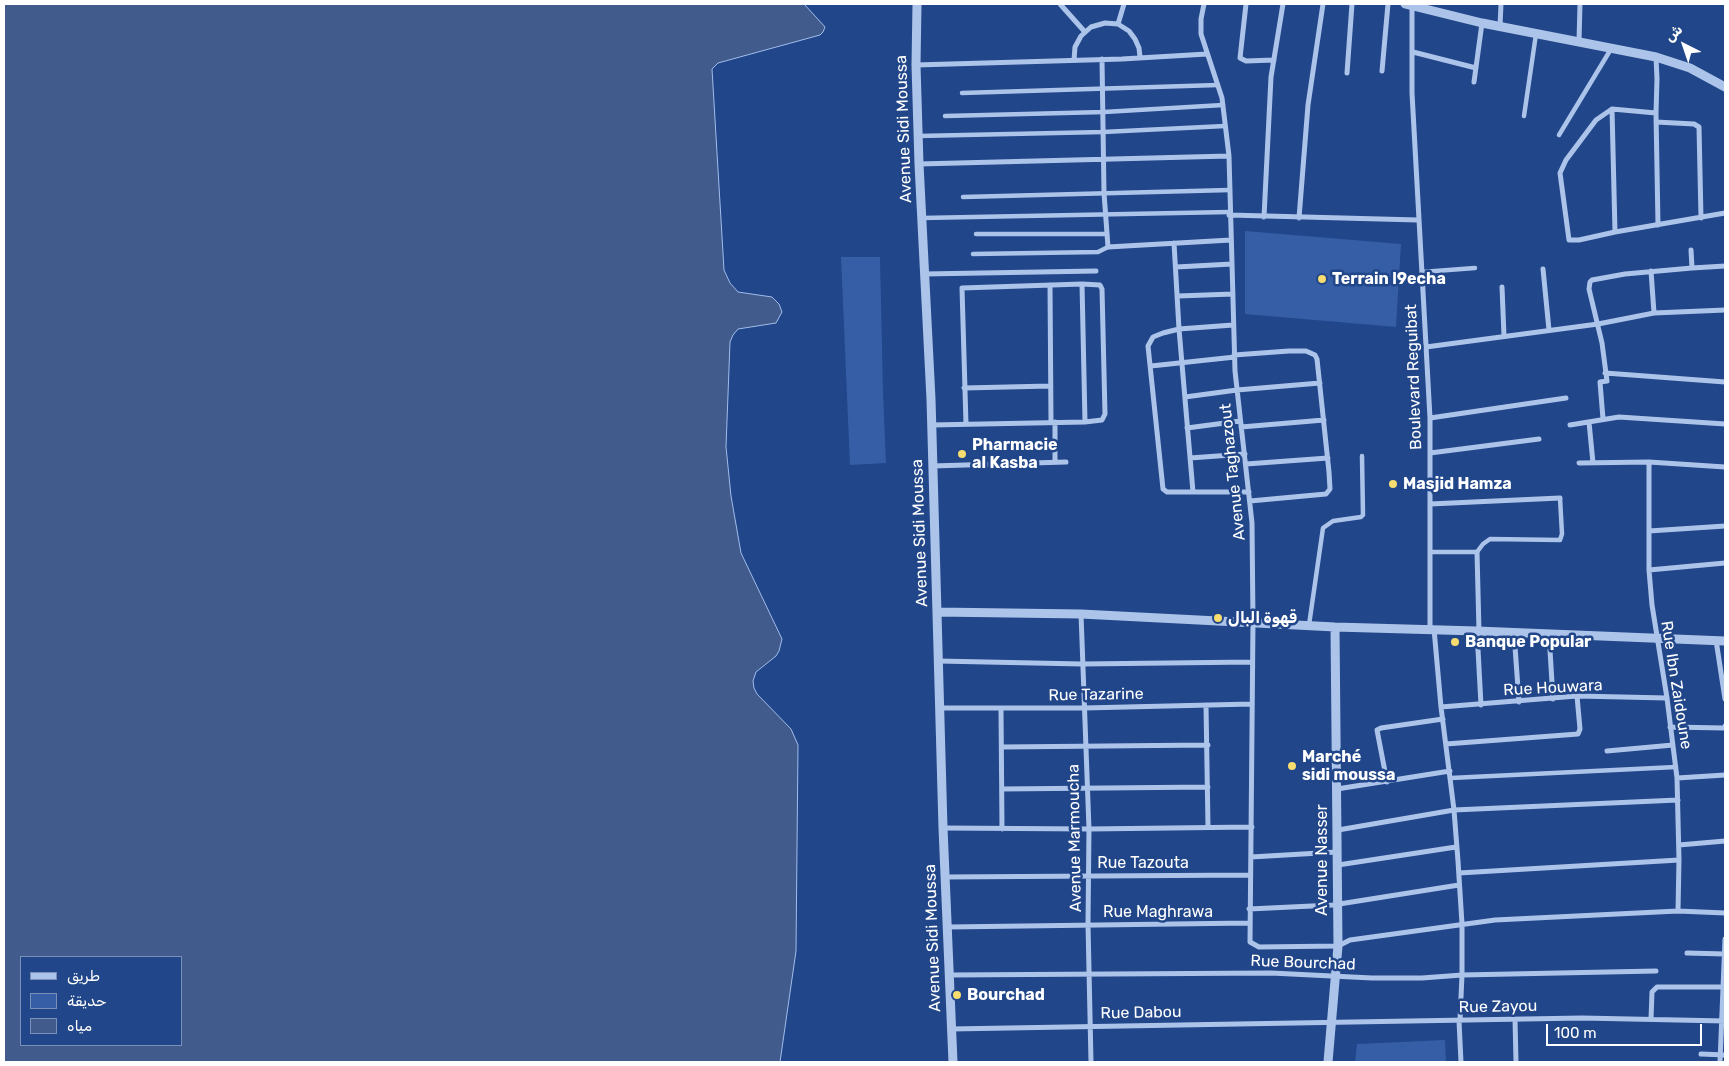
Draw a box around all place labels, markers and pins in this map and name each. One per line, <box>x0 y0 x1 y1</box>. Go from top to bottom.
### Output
place label: Terrain l9echa <box>1332 269 1446 289</box>
marker: Terrain l9echa <box>1316 273 1328 285</box>
place label: Pharmacie al Kasba <box>972 435 1058 473</box>
marker: Pharmacie al Kasba <box>956 448 968 460</box>
place label: Masjid Hamza <box>1403 474 1512 494</box>
marker: Masjid Hamza <box>1387 478 1399 490</box>
place label: قهوة البال <box>1228 608 1297 628</box>
marker: قهوة البال <box>1212 612 1224 624</box>
place label: Banque Popular <box>1465 632 1591 652</box>
marker: Banque Popular <box>1449 636 1461 648</box>
place label: Marché sidi moussa <box>1302 747 1395 785</box>
marker: Marché sidi moussa <box>1286 760 1298 772</box>
place label: Bourchad <box>967 985 1045 1005</box>
marker: Bourchad <box>951 989 963 1001</box>

